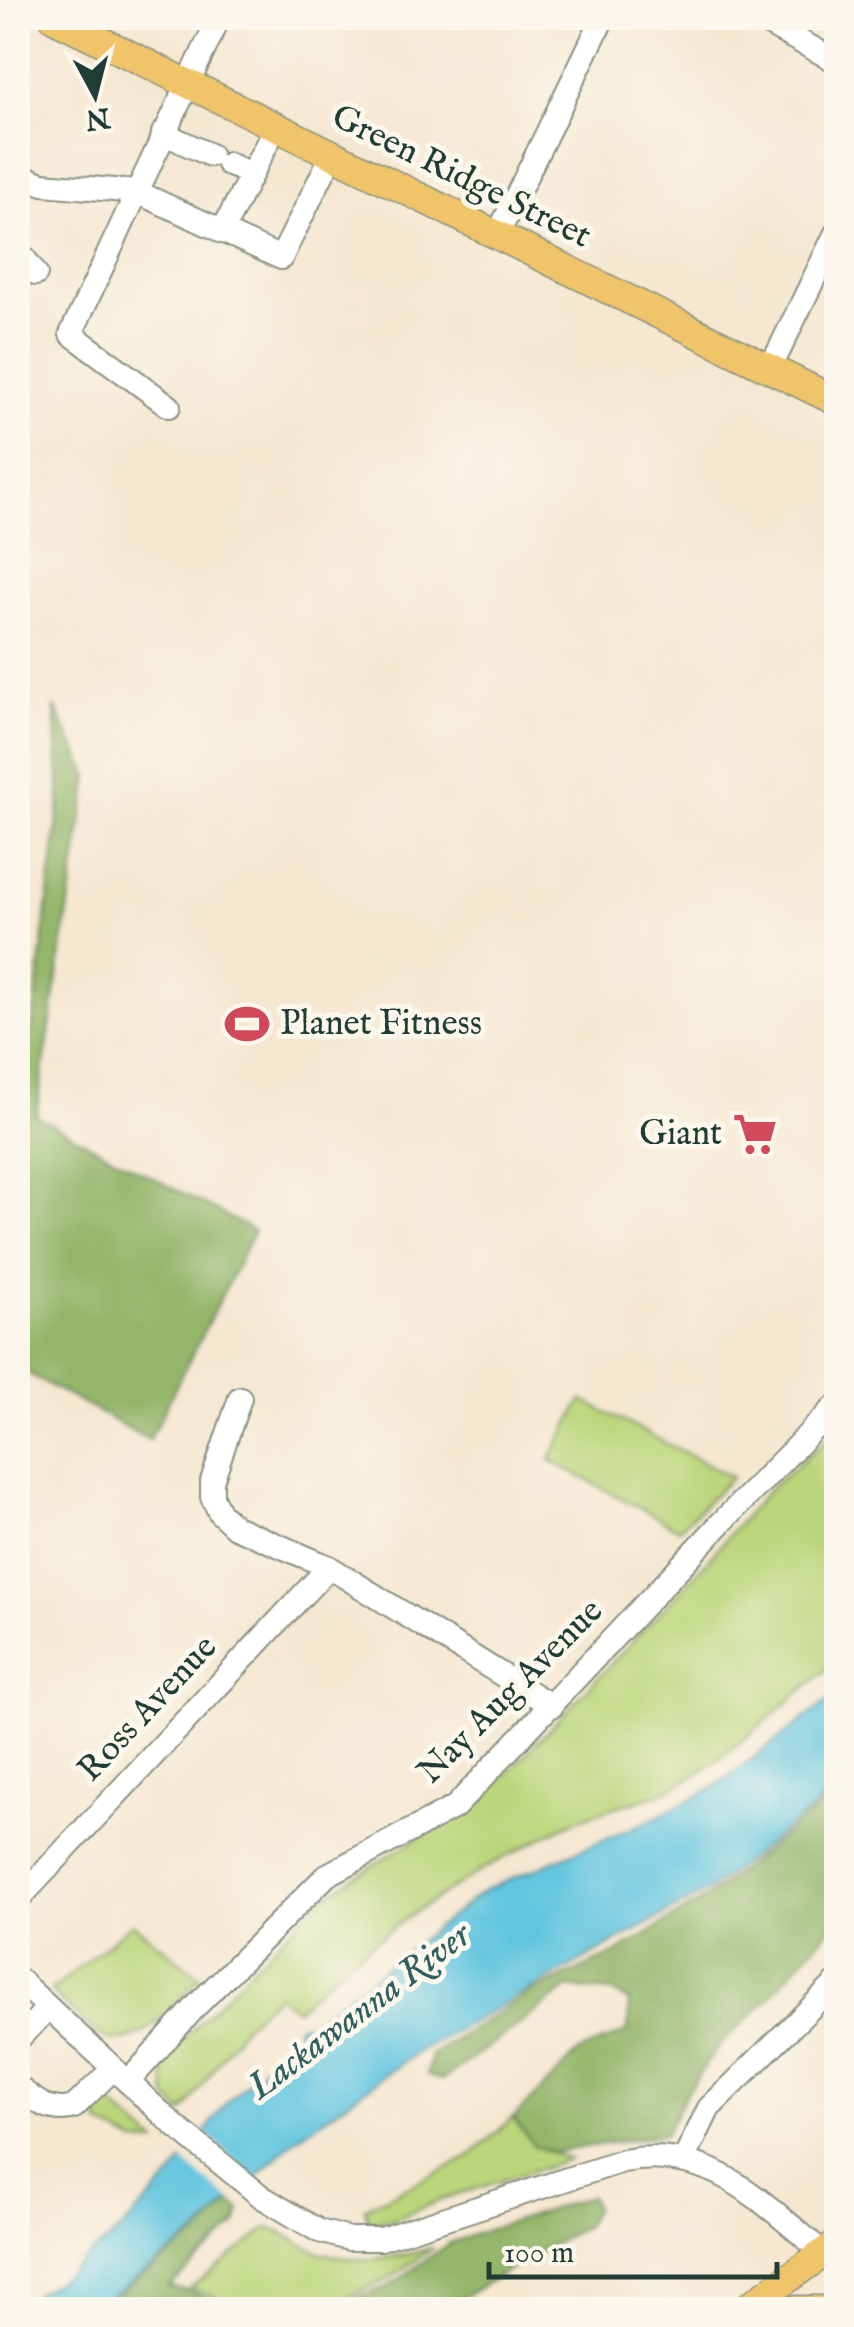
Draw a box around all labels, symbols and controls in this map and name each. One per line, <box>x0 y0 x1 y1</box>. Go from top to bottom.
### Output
north arrow <box>45 45 145 145</box>
street label: Green Ridge Street <box>324 95 598 259</box>
text: N <box>84 98 113 136</box>
sports icon: Planet Fitness <box>223 1000 271 1048</box>
place label: Planet Fitness <box>280 1002 482 1047</box>
supermarket icon: Giant <box>731 1110 779 1158</box>
place label: Giant <box>639 1112 722 1157</box>
street label: Nay Aug Avenue <box>409 1590 613 1794</box>
street label: Ross Avenue <box>69 1626 227 1792</box>
water label: Lackawanna River <box>238 1911 483 2112</box>
scale bar <box>489 2217 776 2279</box>
text: 100 m <box>504 2235 574 2273</box>

